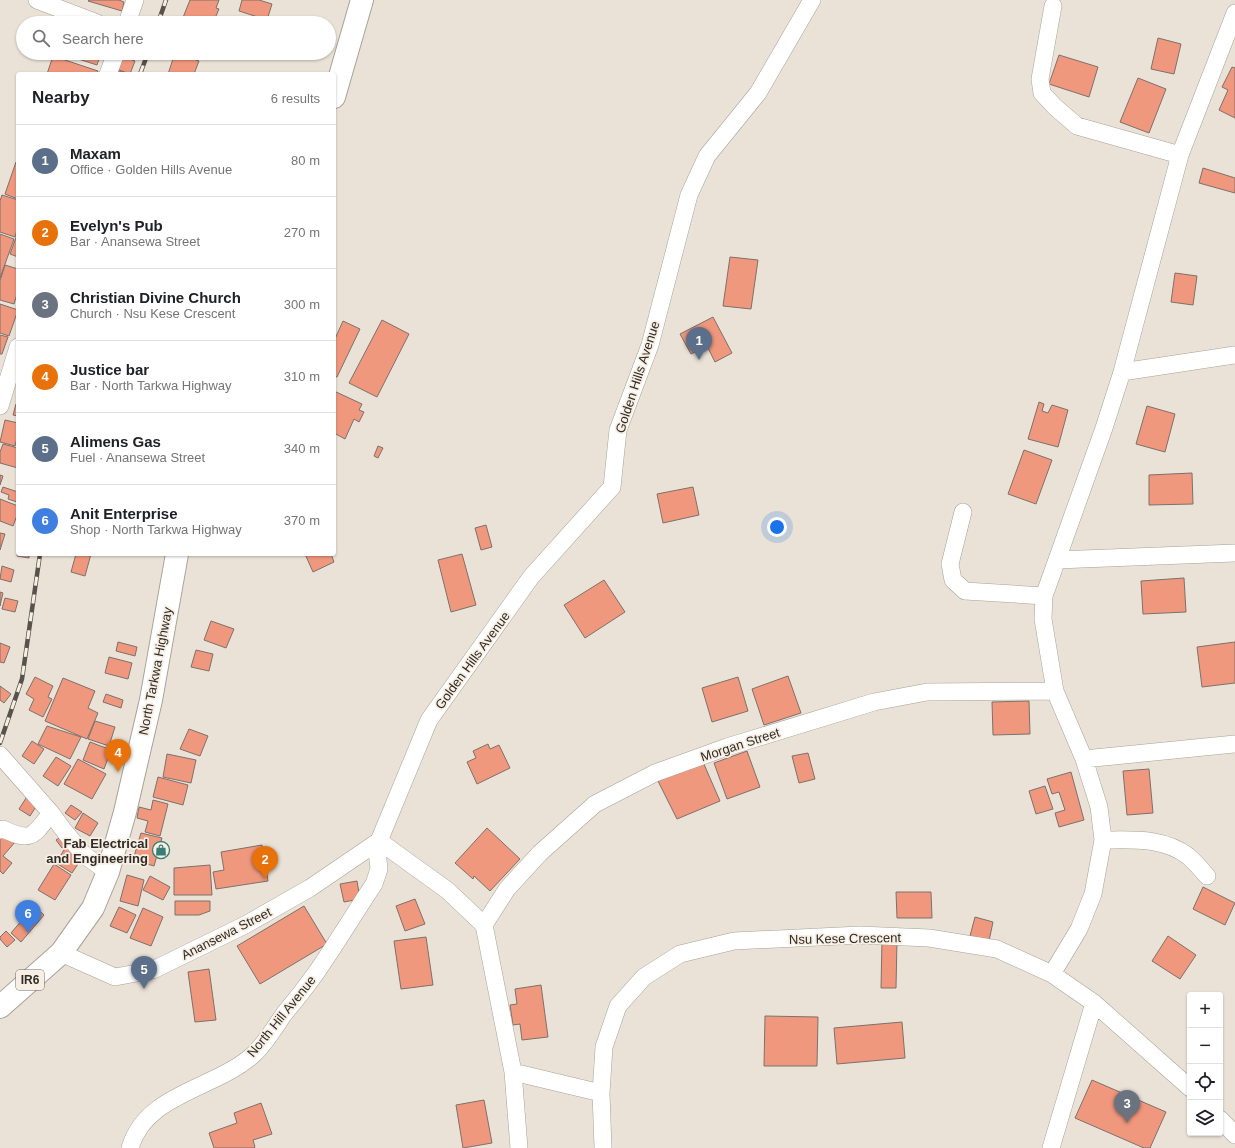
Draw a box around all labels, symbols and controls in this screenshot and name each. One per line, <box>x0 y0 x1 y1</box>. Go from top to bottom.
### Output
search box <box>16 16 336 60</box>
icon: search <box>30 27 52 49</box>
text: Search here <box>62 30 144 47</box>
text: Nearby <box>32 88 90 107</box>
text: 6 results <box>271 91 320 106</box>
text: Maxam <box>70 145 121 162</box>
text: 1 <box>41 153 49 168</box>
text: 80 m <box>291 153 320 168</box>
text: Office · Golden Hills Avenue <box>70 162 232 177</box>
text: Evelyn's Pub <box>70 217 163 234</box>
text: 2 <box>41 225 49 240</box>
text: 270 m <box>284 225 320 240</box>
text: Bar · Anansewa Street <box>70 234 200 249</box>
text: Christian Divine Church <box>70 289 241 306</box>
text: 3 <box>41 297 49 312</box>
text: 300 m <box>284 297 320 312</box>
text: Church · Nsu Kese Crescent <box>70 306 235 321</box>
street label: Golden Hills Avenue <box>612 319 663 435</box>
pin: 1 <box>686 327 712 360</box>
text: Justice bar <box>70 361 149 378</box>
text: 4 <box>41 369 49 384</box>
text: 310 m <box>284 369 320 384</box>
text: Bar · North Tarkwa Highway <box>70 378 232 393</box>
text: Alimens Gas <box>70 433 161 450</box>
text: 5 <box>41 441 49 456</box>
text: 340 m <box>284 441 320 456</box>
text: Fuel · Anansewa Street <box>70 450 205 465</box>
text: Anit Enterprise <box>70 505 178 522</box>
text: 6 <box>41 513 49 528</box>
text: 370 m <box>284 513 320 528</box>
your location <box>767 517 787 537</box>
text: Shop · North Tarkwa Highway <box>70 522 242 537</box>
street label: North Tarkwa Highway <box>136 605 175 736</box>
street label: Golden Hills Avenue <box>432 609 513 712</box>
street label: Morgan Street <box>699 724 782 764</box>
pin: 4 <box>105 739 131 772</box>
place label: Fab Electrical and Engineering <box>46 836 148 866</box>
shop icon: Fab Electrical and Engineering <box>151 840 171 860</box>
pin: 2 <box>252 846 278 879</box>
pin: 6 <box>15 900 41 933</box>
street label: Anansewa Street <box>179 904 274 963</box>
street label: Nsu Kese Crescent <box>789 930 902 947</box>
pin: 5 <box>131 956 157 989</box>
road number: IR6 <box>16 970 44 990</box>
street label: North Hill Avenue <box>244 973 319 1060</box>
map controls <box>1187 992 1223 1136</box>
button: + <box>1187 992 1223 1028</box>
button: − <box>1187 1028 1223 1064</box>
button: locate <box>1187 1064 1223 1100</box>
pin: 3 <box>1114 1090 1140 1123</box>
button: layers <box>1187 1100 1223 1136</box>

